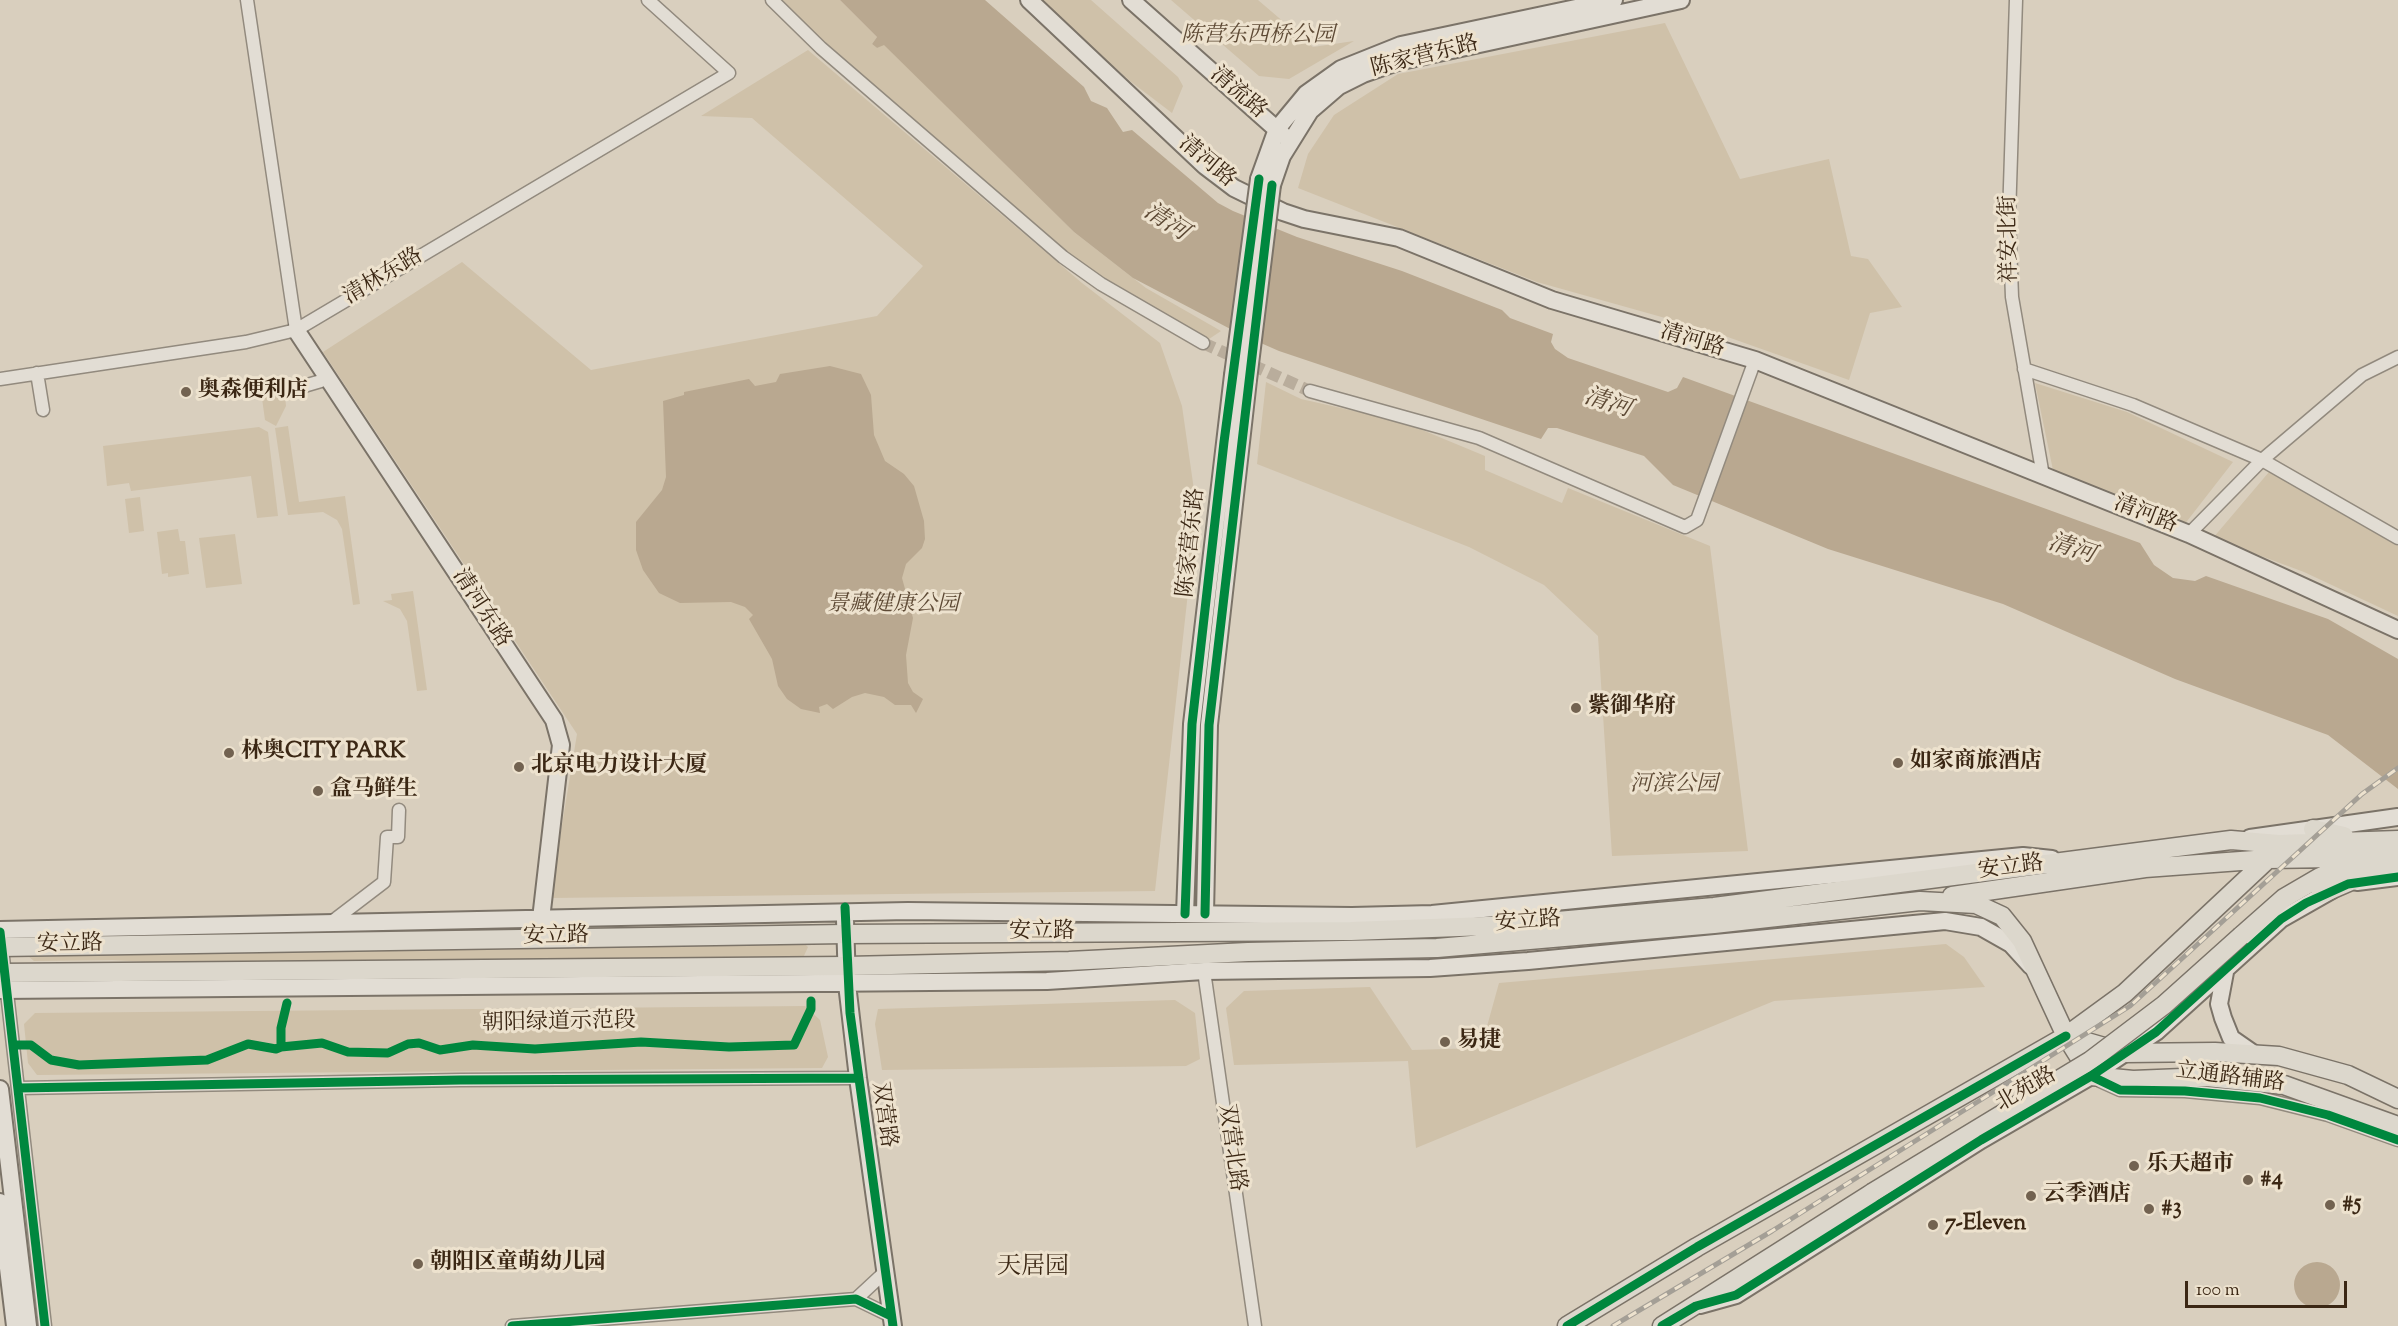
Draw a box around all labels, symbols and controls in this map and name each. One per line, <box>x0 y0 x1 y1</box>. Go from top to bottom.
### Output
park label: 陈营东西桥公园 <box>1181 24 1335 50</box>
street label: 陈家营东路 <box>1368 32 1482 84</box>
street label: 清流路 <box>1203 62 1271 126</box>
street label: 清河路 <box>1172 132 1240 194</box>
street label: 祥安北街 <box>1997 195 2025 283</box>
water label: 清河 <box>1137 199 1193 249</box>
street label: 清林东路 <box>339 244 429 312</box>
street label: 清河路 <box>1657 320 1727 364</box>
place label: 奥森便利店 <box>198 379 308 405</box>
water label: 清河 <box>1580 384 1634 426</box>
marker: 奥森便利店 <box>179 385 193 399</box>
street label: 陈家营东路 <box>1174 487 1212 599</box>
street label: 清河路 <box>2109 492 2181 540</box>
water label: 清河 <box>2044 530 2098 572</box>
street label: 清河东路 <box>445 565 515 653</box>
park label: 景藏健康公园 <box>827 593 959 619</box>
place label: 紫御华府 <box>1588 695 1676 721</box>
marker: 紫御华府 <box>1569 701 1583 715</box>
place label: 林奥CITY PARK <box>241 740 406 766</box>
marker: 林奥CITY PARK <box>222 746 236 760</box>
place label: 如家商旅酒店 <box>1910 750 2042 776</box>
place label: 北京电力设计大厦 <box>531 754 707 780</box>
marker: 如家商旅酒店 <box>1891 756 1905 770</box>
marker: 北京电力设计大厦 <box>512 760 526 774</box>
park label: 河滨公园 <box>1630 773 1718 799</box>
place label: 盒马鲜生 <box>330 778 418 804</box>
marker: 盒马鲜生 <box>311 784 325 798</box>
street label: 安立路 <box>1977 852 2045 886</box>
street label: 安立路 <box>1494 908 1562 938</box>
street label: 安立路 <box>1009 920 1075 946</box>
street label: 安立路 <box>523 924 589 952</box>
street label: 安立路 <box>37 932 103 960</box>
street label: 朝阳绿道示范段 <box>482 1009 636 1039</box>
place label: 易捷 <box>1457 1029 1501 1055</box>
marker: 易捷 <box>1438 1035 1452 1049</box>
street label: 立通路辅路 <box>2174 1059 2286 1099</box>
street label: 北苑路 <box>1992 1063 2062 1119</box>
street label: 双营路 <box>864 1080 900 1150</box>
street label: 双营北路 <box>1211 1103 1249 1193</box>
place label: 乐天超市 <box>2146 1153 2234 1179</box>
marker: 乐天超市 <box>2127 1159 2141 1173</box>
place label: #4 <box>2260 1167 2283 1193</box>
marker: #4 <box>2241 1173 2255 1187</box>
place label: 云季酒店 <box>2043 1183 2131 1209</box>
marker: 云季酒店 <box>2024 1189 2038 1203</box>
place label: #5 <box>2342 1192 2361 1218</box>
place label: #3 <box>2161 1196 2182 1222</box>
marker: #5 <box>2323 1198 2337 1212</box>
marker: #3 <box>2142 1202 2156 1216</box>
place label: 7-Eleven <box>1945 1212 2026 1238</box>
marker: 7-Eleven <box>1926 1218 1940 1232</box>
place label: 朝阳区童萌幼儿园 <box>430 1251 606 1277</box>
district label: 天居园 <box>997 1255 1069 1283</box>
marker: 朝阳区童萌幼儿园 <box>411 1257 425 1271</box>
scale bar <box>2188 1269 2350 1307</box>
text: 100 m <box>2196 1278 2240 1304</box>

